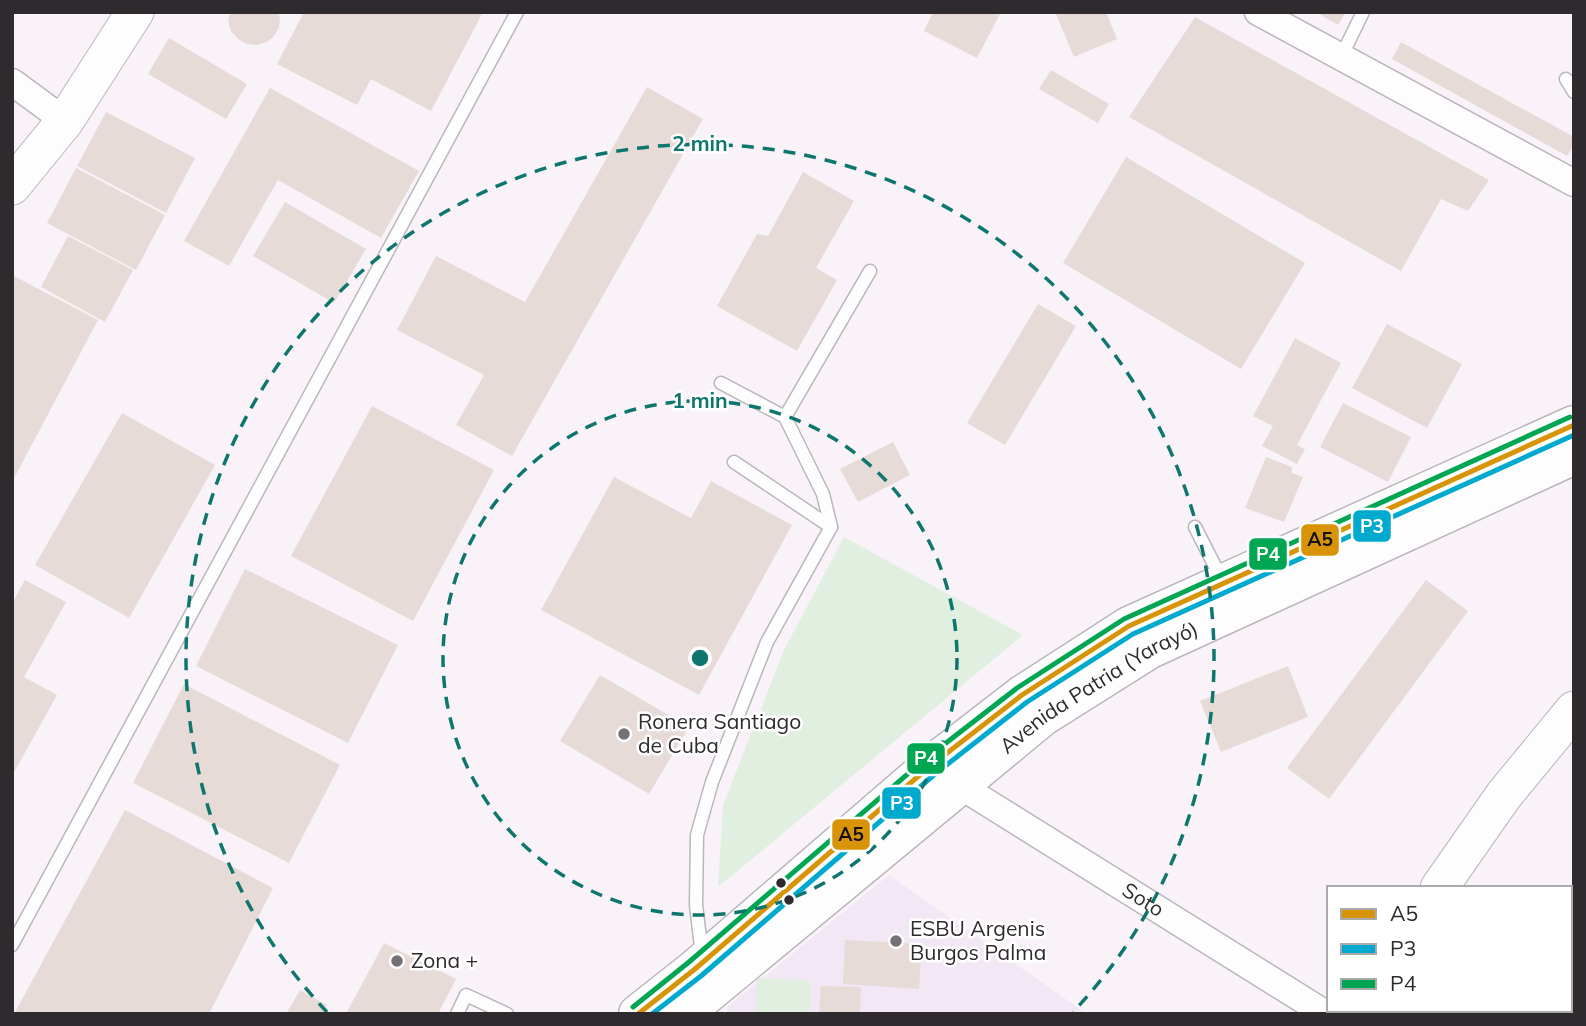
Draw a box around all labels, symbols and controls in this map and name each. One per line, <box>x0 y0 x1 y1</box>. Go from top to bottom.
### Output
text: 2 min <box>672 130 728 156</box>
text: 1 min <box>672 387 728 413</box>
line badge: P3 <box>1352 509 1392 543</box>
text: P3 <box>1360 514 1384 538</box>
line badge: A5 <box>1300 523 1340 557</box>
text: A5 <box>1307 527 1333 551</box>
line badge: P4 <box>1248 537 1288 571</box>
text: P4 <box>1256 542 1281 566</box>
street label: Avenida Patria (Yarayó) <box>994 615 1202 759</box>
centre of rings <box>688 646 712 670</box>
place label: Ronera Santiago de Cuba <box>638 708 801 758</box>
marker: Ronera Santiago de Cuba <box>616 726 632 742</box>
line badge: P4 <box>906 742 946 775</box>
text: P4 <box>914 746 939 770</box>
line badge: P3 <box>881 786 922 820</box>
text: P3 <box>890 791 914 815</box>
line badge: A5 <box>831 818 871 851</box>
text: A5 <box>838 822 864 846</box>
unlabelled marker <box>774 876 788 890</box>
street label: Soto <box>1118 876 1169 922</box>
legend <box>1327 886 1572 1012</box>
unlabelled marker <box>782 893 796 907</box>
text: A5 <box>1390 900 1418 926</box>
place label: ESBU Argenis Burgos Palma <box>910 915 1046 965</box>
marker: ESBU Argenis Burgos Palma <box>888 933 904 949</box>
text: P3 <box>1390 935 1416 961</box>
place label: Zona + <box>411 947 478 973</box>
marker: Zona + <box>389 953 405 969</box>
text: P4 <box>1390 970 1417 996</box>

